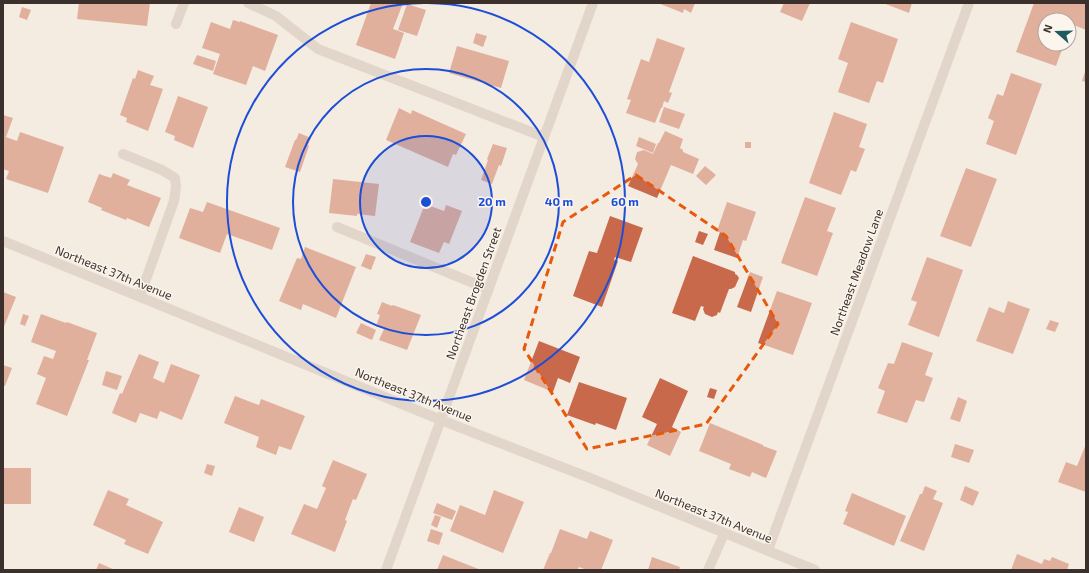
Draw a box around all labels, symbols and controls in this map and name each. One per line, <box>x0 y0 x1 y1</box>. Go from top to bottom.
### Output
north arrow <box>1037 12 1077 52</box>
text: N <box>1040 22 1055 34</box>
text: 20 m <box>478 194 506 208</box>
text: 40 m <box>545 194 573 208</box>
text: 60 m <box>611 194 639 208</box>
centre of rings <box>419 195 433 209</box>
street label: Northeast Meadow Lane <box>827 207 885 337</box>
street label: Northeast Brogden Street <box>442 224 504 361</box>
street label: Northeast 37th Avenue <box>53 242 175 302</box>
street label: Northeast 37th Avenue <box>353 364 475 424</box>
street label: Northeast 37th Avenue <box>653 485 775 545</box>

